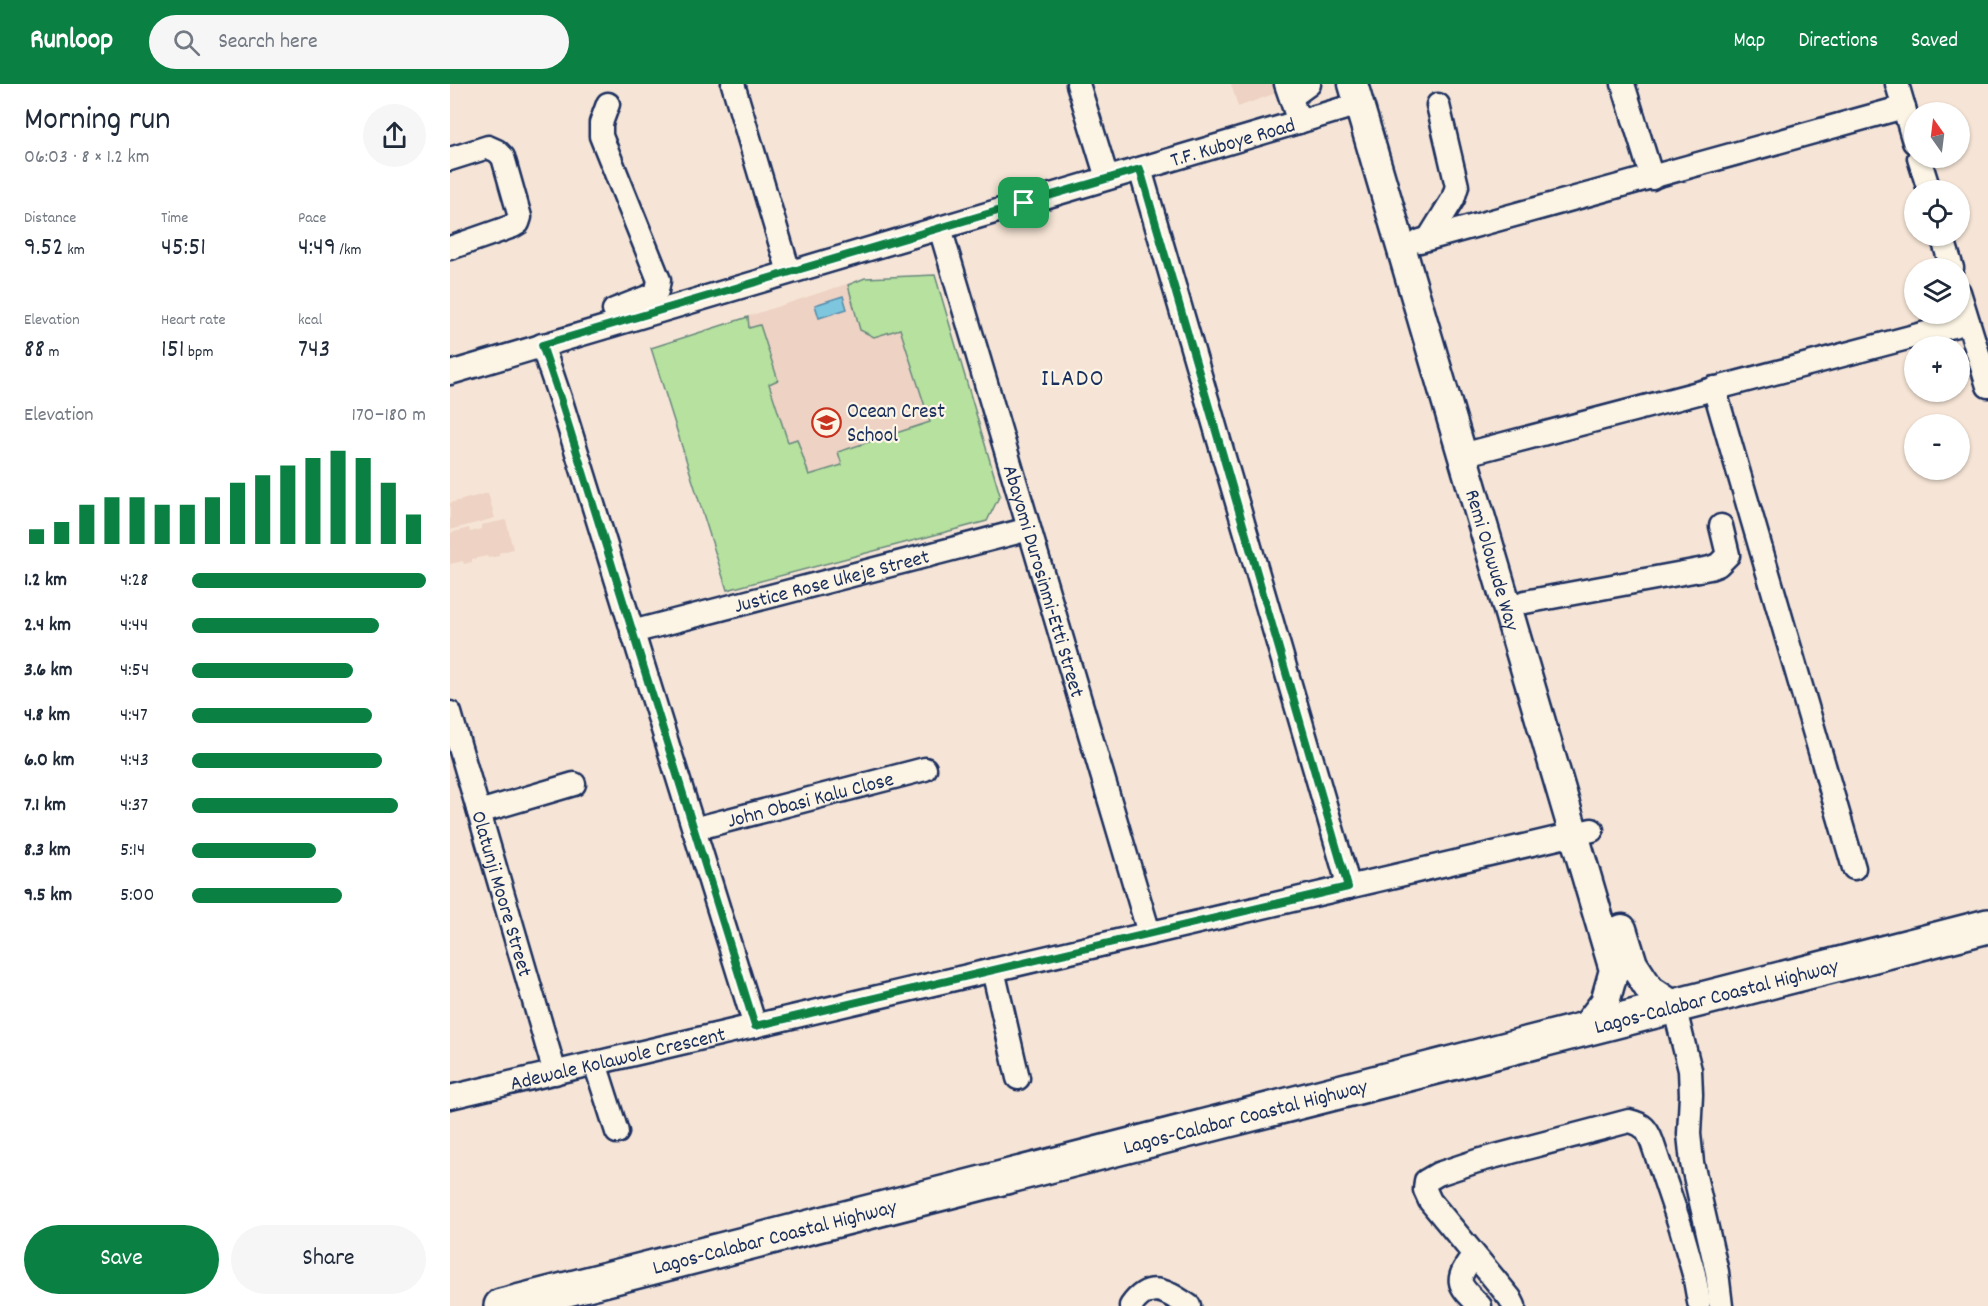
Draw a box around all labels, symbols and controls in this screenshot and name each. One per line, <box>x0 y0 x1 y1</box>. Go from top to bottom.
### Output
search box <box>149 15 569 69</box>
text: Runloop <box>30 22 113 62</box>
icon: search <box>170 26 203 59</box>
text: Search here <box>218 27 318 58</box>
text: Map <box>1734 27 1765 57</box>
text: Directions <box>1798 27 1878 57</box>
text: Saved <box>1911 27 1958 57</box>
text: Morning run <box>24 98 171 145</box>
north arrow <box>1904 102 1970 168</box>
map controls <box>1904 102 1970 480</box>
button: share <box>363 104 426 167</box>
street label: T.F. Kuboye Road <box>1167 112 1299 177</box>
text: 06:03 · 8 × 1.2 km <box>24 144 149 172</box>
pin <box>998 177 1049 228</box>
button: locate <box>1904 180 1970 246</box>
icon: arrive <box>1007 186 1040 219</box>
text: Distance <box>24 207 76 230</box>
text: Time <box>161 207 188 230</box>
text: Pace <box>298 207 326 230</box>
text: 9.52 <box>24 230 64 267</box>
text: 45:51 <box>161 230 206 267</box>
text: 4:49 <box>298 230 336 267</box>
text: km <box>64 239 85 262</box>
text: /km <box>336 239 362 262</box>
button: layers <box>1904 258 1970 324</box>
text: Elevation <box>24 309 80 332</box>
text: Heart rate <box>161 309 226 332</box>
text: kcal <box>298 309 322 332</box>
text: 88 <box>24 332 45 369</box>
text: 151 <box>161 332 184 369</box>
text: 743 <box>298 332 330 369</box>
button: + <box>1904 336 1970 402</box>
text: m <box>45 341 60 364</box>
text: bpm <box>184 341 213 364</box>
district label: ILADO <box>1041 363 1105 397</box>
place label: Ocean Crest School <box>847 398 945 452</box>
text: Elevation <box>24 402 94 430</box>
text: 170–180 m <box>352 402 426 430</box>
school or university icon: Ocean Crest School <box>810 406 842 438</box>
button: − <box>1904 414 1970 480</box>
street label: Abayomi Durosinmi-Etti Street <box>993 462 1090 702</box>
street label: Remi Olowude Way <box>1455 486 1525 635</box>
street label: Justice Rose Ukeje Street <box>731 543 933 623</box>
text: 1.2 km <box>24 567 67 595</box>
text: 4:28 <box>120 567 148 595</box>
text: 2.4 km <box>24 612 71 640</box>
text: 4:44 <box>120 612 148 640</box>
text: 3.6 km <box>24 657 73 685</box>
text: 4:54 <box>120 657 149 685</box>
text: 4.8 km <box>24 702 70 730</box>
text: 4:47 <box>120 702 148 730</box>
text: 6.0 km <box>24 747 75 775</box>
text: 4:43 <box>120 747 149 775</box>
street label: John Obasi Kalu Close <box>724 766 897 838</box>
text: 7.1 km <box>24 792 66 820</box>
text: 4:37 <box>120 792 148 820</box>
street label: Olatunji Moore Street <box>461 808 538 981</box>
text: 8.3 km <box>24 837 71 865</box>
text: 5:14 <box>120 837 145 865</box>
text: 9.5 km <box>24 882 72 910</box>
text: 5:00 <box>120 882 154 910</box>
street label: Lagos-Calabar Coastal Highway <box>1591 953 1842 1044</box>
street label: Adewale Kolawole Crescent <box>507 1021 729 1100</box>
street label: Lagos-Calabar Coastal Highway <box>1121 1073 1372 1164</box>
street label: Lagos-Calabar Coastal Highway <box>650 1193 901 1285</box>
button: Save <box>24 1225 219 1294</box>
button: Share <box>231 1225 426 1294</box>

